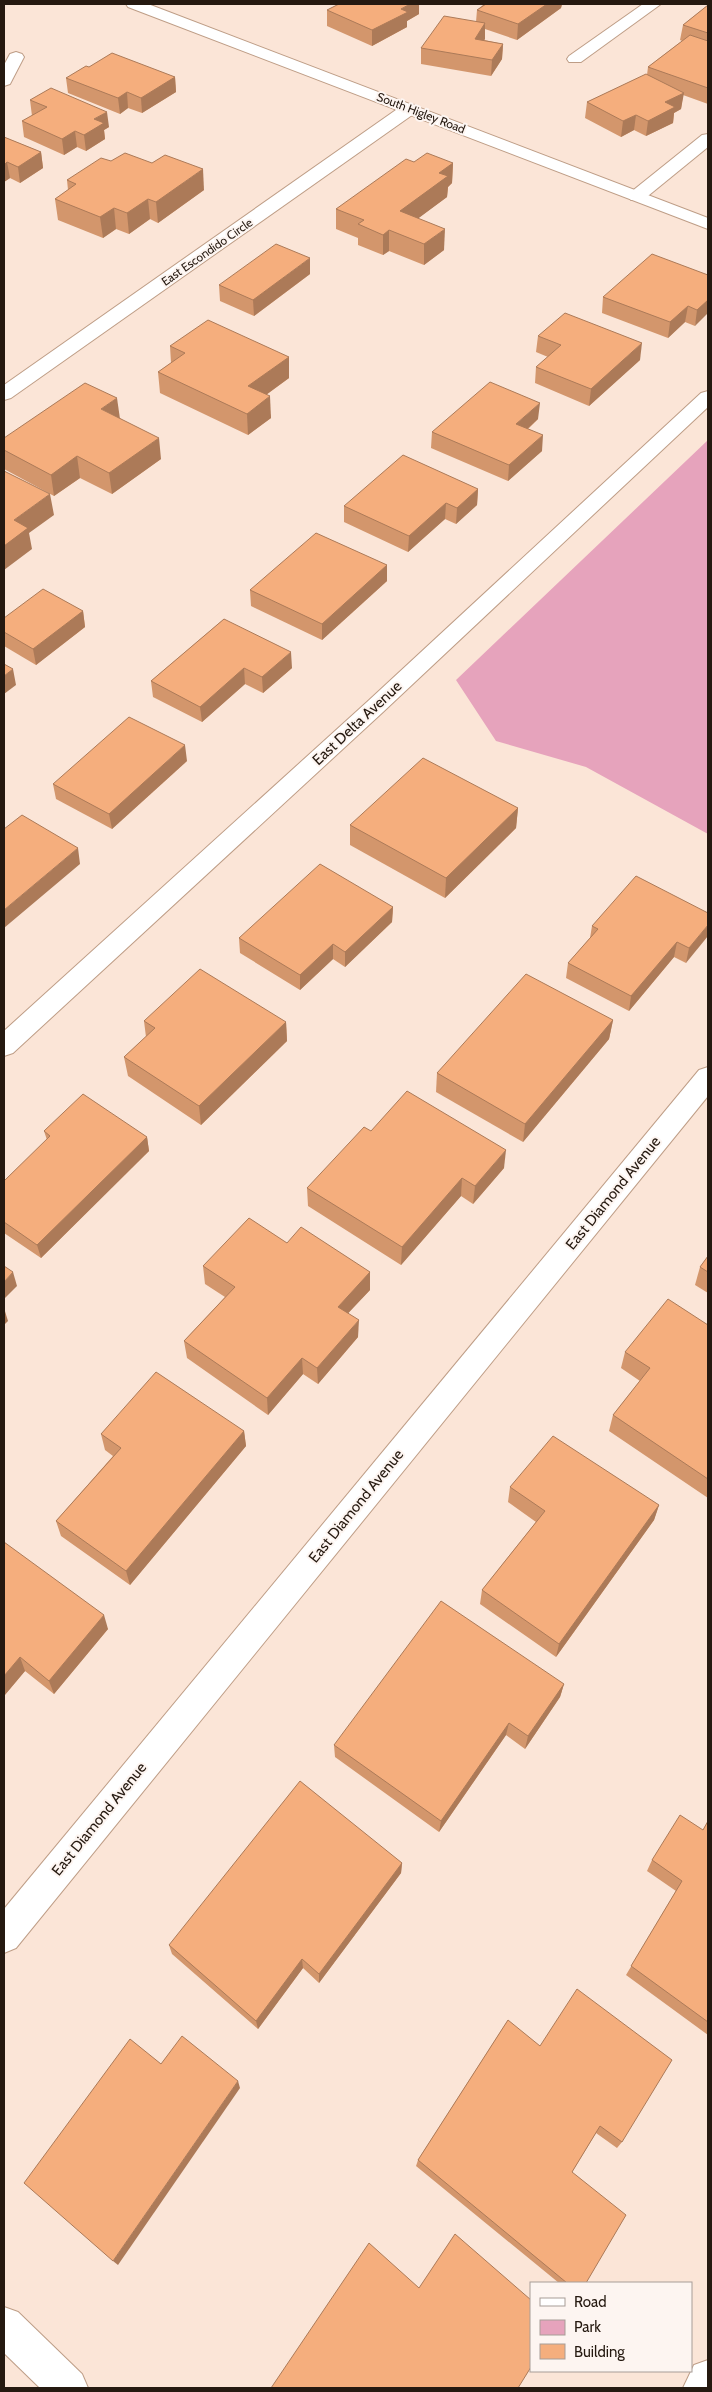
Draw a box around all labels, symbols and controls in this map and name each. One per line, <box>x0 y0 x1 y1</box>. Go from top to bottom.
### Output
street label: South Higley Road <box>375 89 468 136</box>
street label: East Escondido Circle <box>158 215 255 289</box>
street label: East Delta Avenue <box>309 677 406 769</box>
street label: East Diamond Avenue <box>562 1133 664 1253</box>
street label: East Diamond Avenue <box>305 1446 407 1566</box>
street label: East Diamond Avenue <box>48 1759 150 1879</box>
legend <box>530 2282 692 2372</box>
text: Road <box>574 2293 607 2311</box>
text: Park <box>574 2318 601 2336</box>
text: Building <box>574 2343 625 2361</box>

